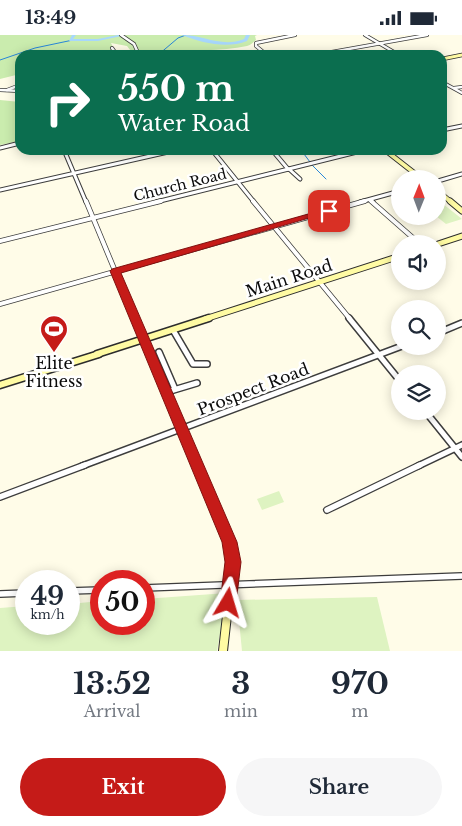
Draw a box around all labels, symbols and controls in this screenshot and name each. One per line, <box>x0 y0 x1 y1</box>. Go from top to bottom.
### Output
text: 13:49 <box>25 6 76 29</box>
text: 550 m <box>118 67 234 110</box>
icon: right <box>35 70 100 135</box>
text: Water Road <box>118 110 250 137</box>
street label: Church Road <box>132 165 229 205</box>
north arrow <box>391 170 446 225</box>
map controls <box>391 170 446 420</box>
pin <box>308 190 350 232</box>
icon: arrive <box>315 197 343 225</box>
button: sound <box>391 235 446 290</box>
street label: Main Road <box>243 255 335 301</box>
button: search <box>391 300 446 355</box>
sports icon: Elite Fitness <box>39 314 69 353</box>
place label: Elite Fitness <box>26 353 82 391</box>
street label: Prospect Road <box>194 358 312 419</box>
button: layers <box>391 365 446 420</box>
speed limit sign: 50 <box>90 570 155 635</box>
position arrow <box>201 576 253 628</box>
text: 49 <box>31 581 64 612</box>
text: km/h <box>30 607 65 622</box>
text: 13:52 <box>73 665 151 702</box>
text: 3 <box>231 665 250 702</box>
text: 970 <box>331 665 389 702</box>
text: Arrival <box>84 701 140 721</box>
text: min <box>224 701 258 721</box>
text: m <box>351 701 368 721</box>
button: Exit <box>20 758 226 816</box>
button: Share <box>236 758 442 816</box>

